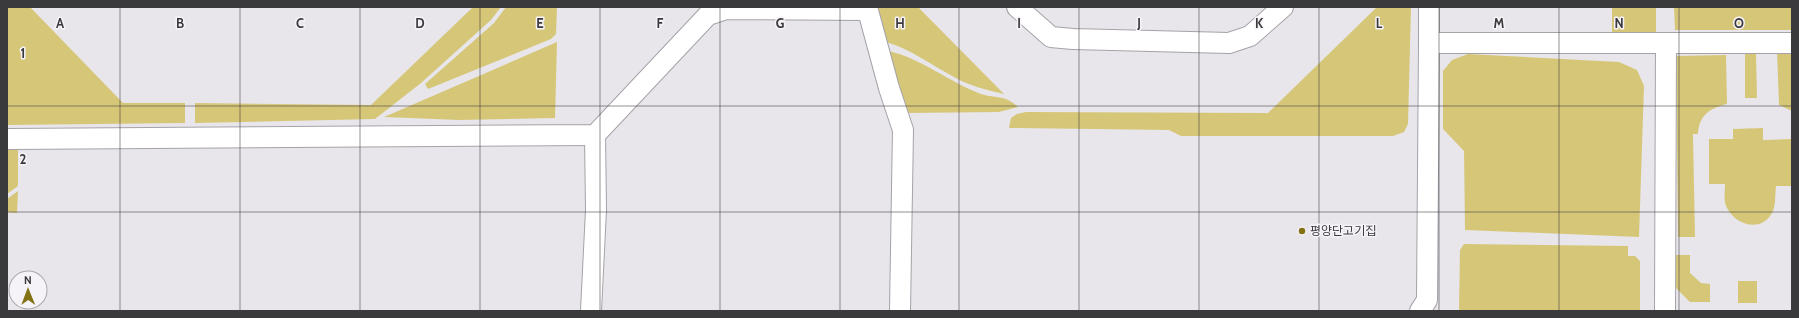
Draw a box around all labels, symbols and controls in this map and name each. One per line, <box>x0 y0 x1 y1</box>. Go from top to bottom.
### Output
text: A <box>56 15 65 31</box>
text: B <box>176 15 184 31</box>
text: C <box>296 15 304 31</box>
text: D <box>415 15 425 31</box>
text: E <box>536 15 544 31</box>
text: F <box>657 15 664 31</box>
text: G <box>776 15 785 31</box>
text: H <box>895 15 905 31</box>
text: I <box>1017 15 1021 31</box>
text: J <box>1136 15 1141 31</box>
text: K <box>1255 15 1264 31</box>
text: L <box>1376 15 1383 31</box>
text: M <box>1494 15 1505 31</box>
text: N <box>1614 15 1624 31</box>
text: O <box>1734 15 1744 31</box>
text: 1 <box>21 45 25 61</box>
text: 2 <box>20 151 27 167</box>
place label: 평양단고기집 <box>1310 223 1376 238</box>
marker: 평양단고기집 <box>1297 226 1307 236</box>
north arrow <box>8 270 48 310</box>
text: N <box>24 273 32 287</box>

